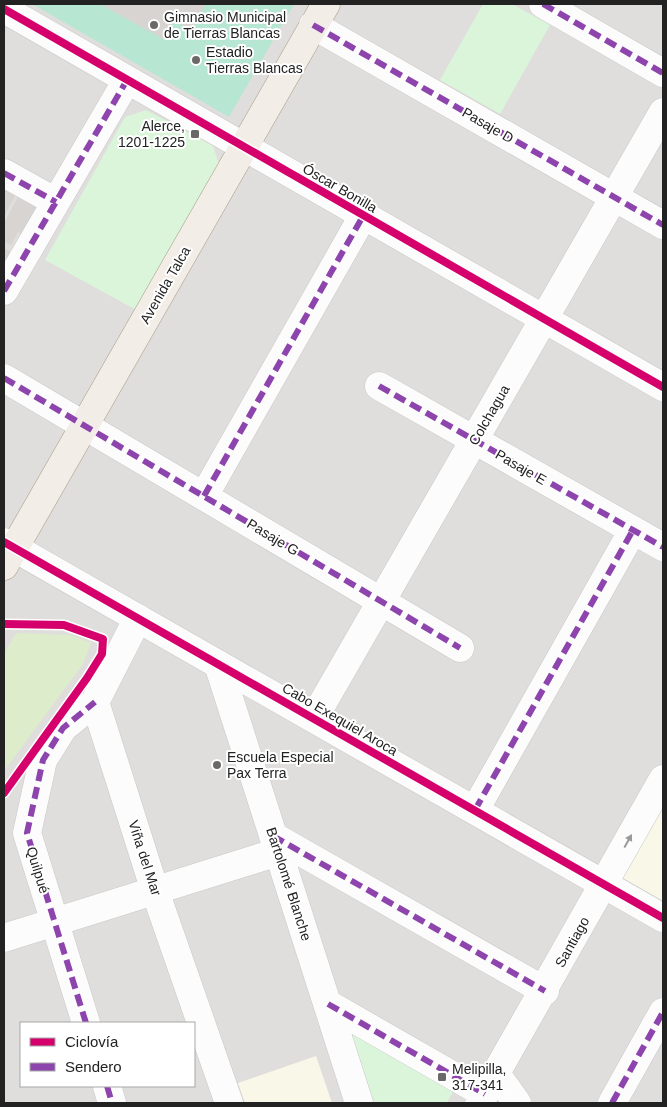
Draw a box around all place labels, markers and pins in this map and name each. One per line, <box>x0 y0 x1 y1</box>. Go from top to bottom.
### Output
place label: Gimnasio Municipal de Tierras Blancas <box>164 9 286 41</box>
marker: Gimnasio Municipal de Tierras Blancas <box>148 19 160 31</box>
place label: Estadio Tierras Blancas <box>206 44 303 76</box>
marker: Estadio Tierras Blancas <box>190 54 202 66</box>
place label: Alerce, 1201-1225 <box>118 118 185 150</box>
marker: Alerce, 1201-1225 <box>189 128 201 140</box>
place label: Escuela Especial Pax Terra <box>227 749 334 781</box>
marker: Escuela Especial Pax Terra <box>211 759 223 771</box>
place label: Melipilla, 317-341 <box>452 1061 506 1093</box>
marker: Melipilla, 317-341 <box>436 1071 448 1083</box>

